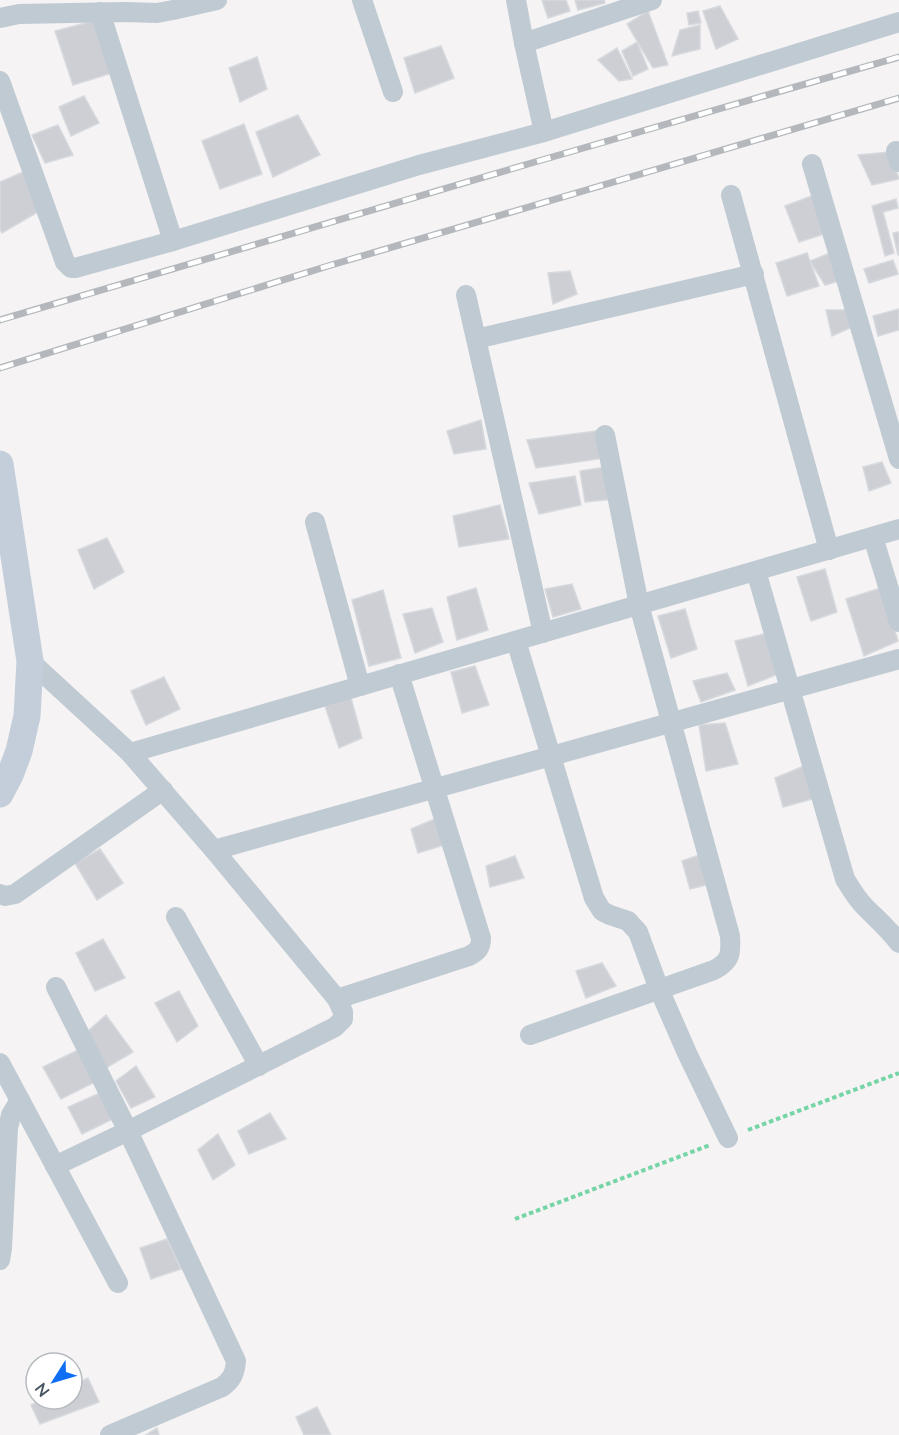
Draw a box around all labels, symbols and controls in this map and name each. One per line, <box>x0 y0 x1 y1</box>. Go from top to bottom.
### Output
north arrow <box>24 1351 84 1411</box>
text: N <box>30 1380 53 1401</box>

